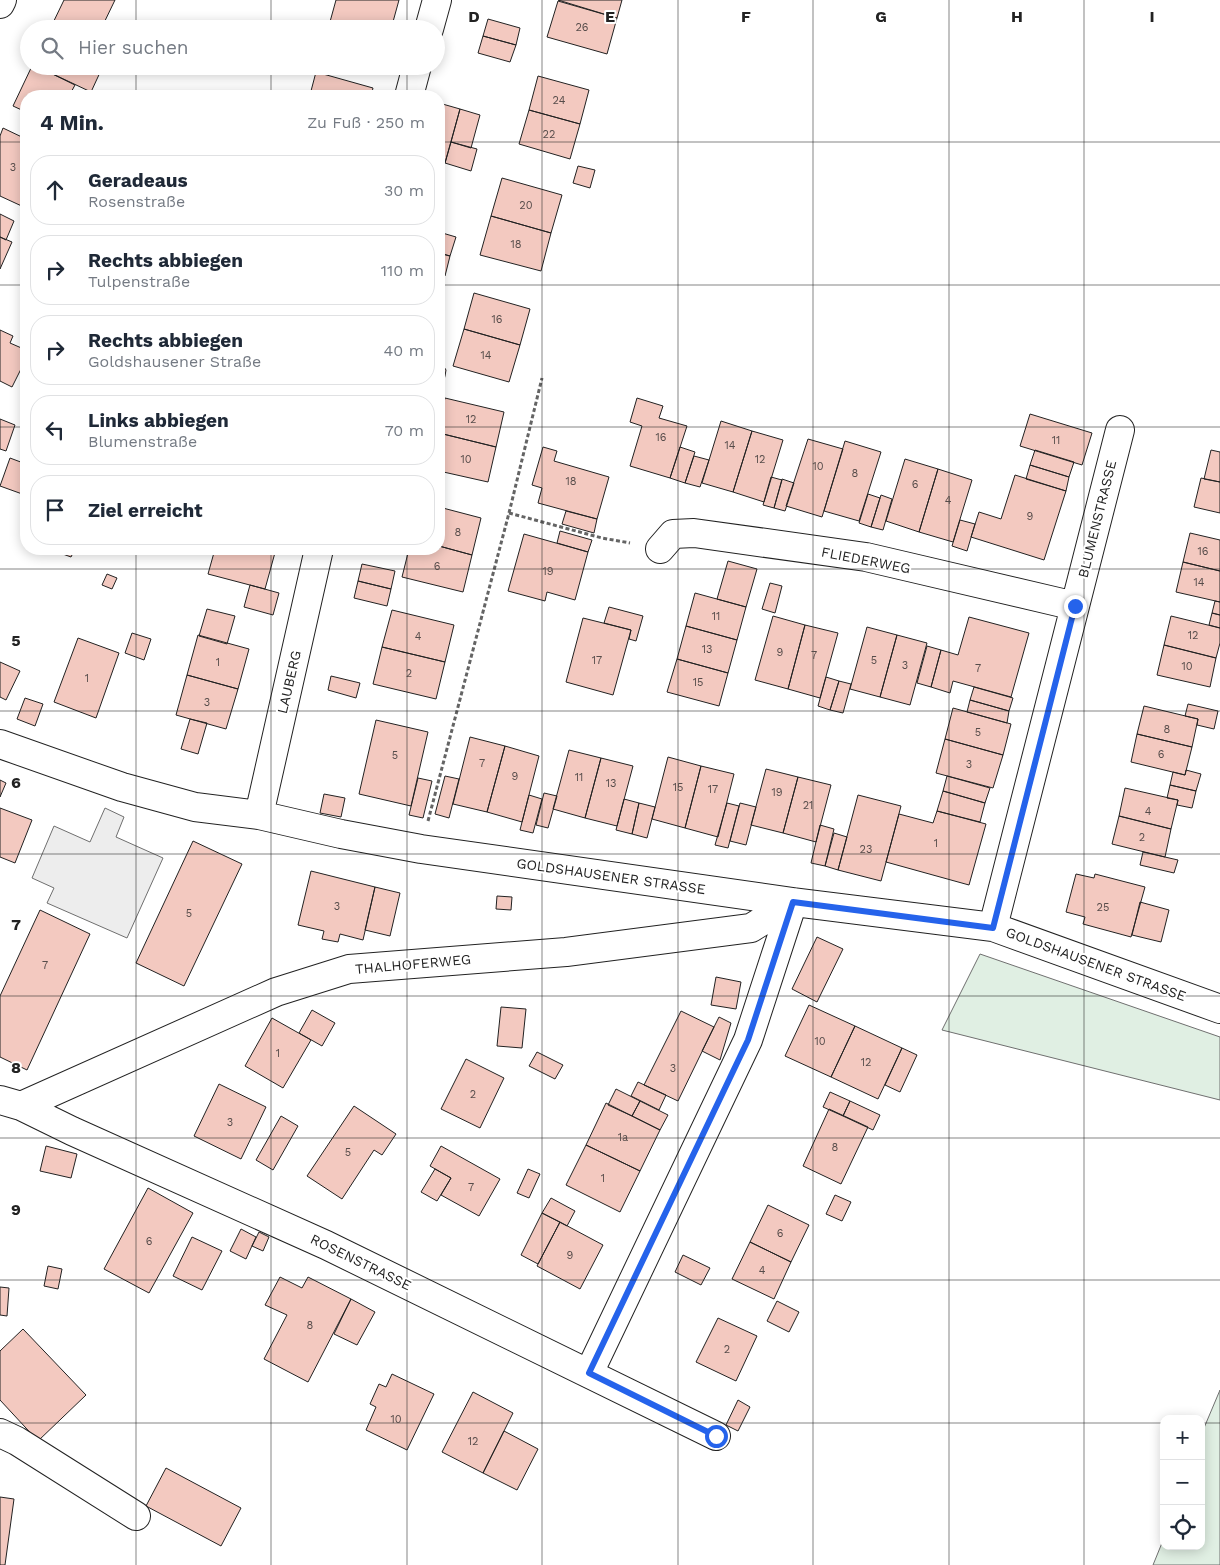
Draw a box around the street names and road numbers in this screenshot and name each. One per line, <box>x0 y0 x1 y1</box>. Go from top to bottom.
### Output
street label: BLUMENSTRASSE <box>1075 458 1119 579</box>
street label: FLIEDERWEG <box>820 544 912 576</box>
street label: LAUBERG <box>274 649 304 715</box>
street label: GOLDSHAUSENER STRASSE <box>515 855 707 897</box>
street label: GOLDSHAUSENER STRASSE <box>1004 924 1188 1004</box>
street label: THALHOFERWEG <box>354 951 472 977</box>
street label: ROSENSTRASSE <box>308 1231 414 1293</box>

